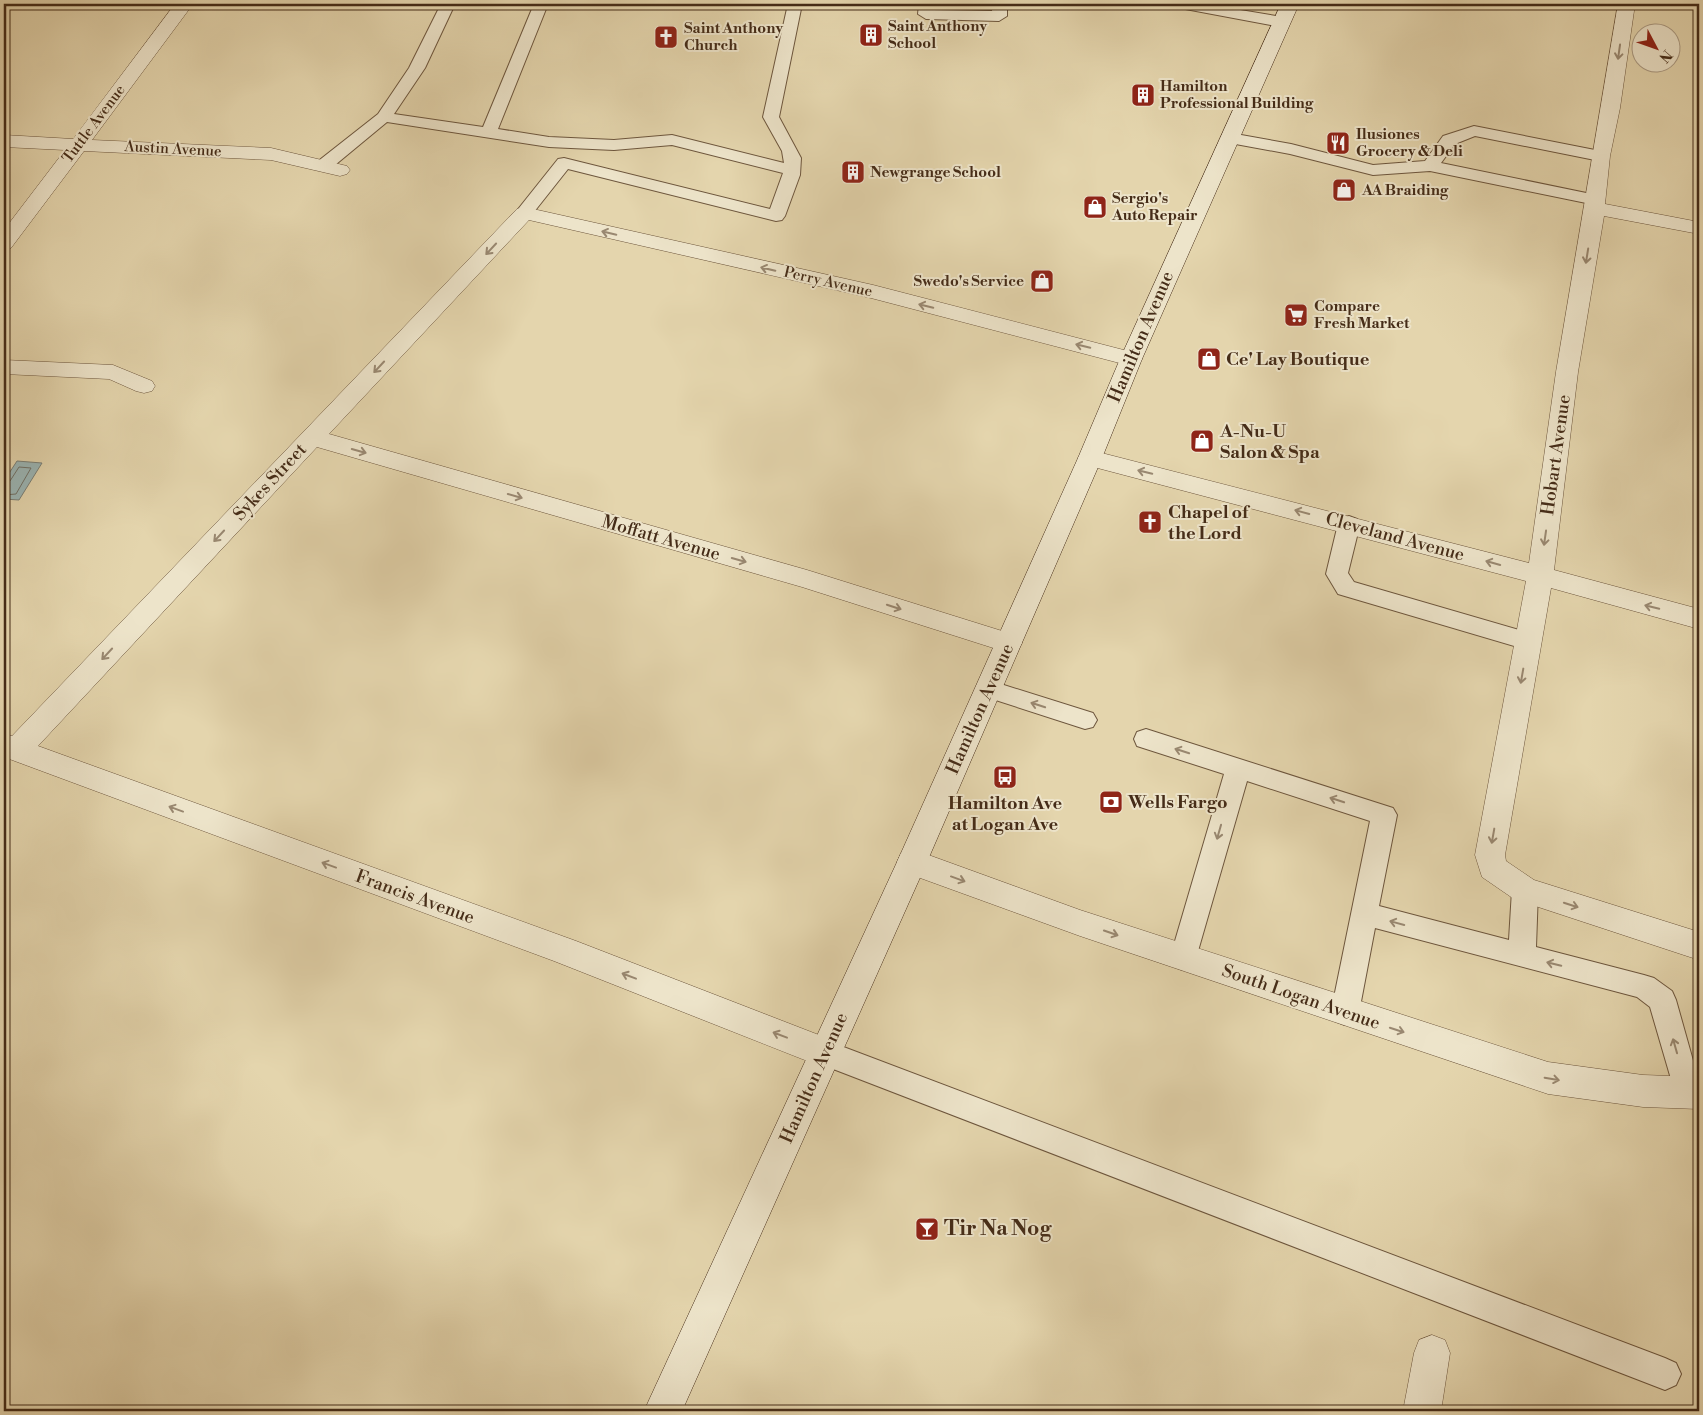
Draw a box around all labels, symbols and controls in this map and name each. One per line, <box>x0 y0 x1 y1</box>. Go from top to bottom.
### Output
place label: Saint Anthony School <box>888 17 987 53</box>
place label: Saint Anthony Church <box>684 19 783 55</box>
building icon: Saint Anthony School <box>858 22 884 48</box>
north arrow <box>1630 22 1680 72</box>
church icon: Saint Anthony Church <box>653 24 679 50</box>
one-way arrow <box>1614 44 1624 60</box>
text: N <box>1655 46 1675 66</box>
place label: Hamilton Professional Building <box>1160 77 1314 113</box>
street label: Tuttle Avenue <box>58 81 130 167</box>
building icon: Hamilton Professional Building <box>1130 82 1156 108</box>
place label: Ilusiones Grocery & Deli <box>1356 125 1463 161</box>
restaurant icon: Ilusiones Grocery & Deli <box>1325 130 1351 156</box>
street label: Austin Avenue <box>123 137 222 161</box>
building icon: Newgrange School <box>840 159 866 185</box>
place label: Newgrange School <box>870 163 1001 182</box>
shop icon: AA Braiding <box>1331 177 1357 203</box>
place label: AA Braiding <box>1361 181 1449 200</box>
place label: Sergio's Auto Repair <box>1111 189 1198 225</box>
shop icon: Sergio's Auto Repair <box>1082 194 1108 220</box>
one-way arrow <box>602 228 618 237</box>
one-way arrow <box>485 242 497 254</box>
one-way arrow <box>1581 247 1591 263</box>
street label: Perry Avenue <box>782 263 874 301</box>
one-way arrow <box>760 264 776 273</box>
shop icon: Swedo's Service <box>1029 268 1055 294</box>
street label: Hamilton Avenue <box>1103 268 1179 406</box>
place label: Swedo's Service <box>914 272 1024 291</box>
place label: Compare Fresh Market <box>1314 297 1410 333</box>
one-way arrow <box>919 301 935 310</box>
supermarket icon: Compare Fresh Market <box>1283 302 1309 328</box>
one-way arrow <box>1076 341 1092 351</box>
shop icon: Ce' Lay Boutique <box>1196 346 1222 372</box>
place label: Ce' Lay Boutique <box>1226 348 1370 371</box>
one-way arrow <box>373 360 385 373</box>
street label: Hobart Avenue <box>1536 393 1576 517</box>
place label: A-Nu-U Salon & Spa <box>1219 420 1320 464</box>
shop icon: A-Nu-U Salon & Spa <box>1189 428 1215 454</box>
street label: Sykes Street <box>228 438 312 526</box>
one-way arrow <box>351 446 367 456</box>
one-way arrow <box>1137 467 1153 476</box>
one-way arrow <box>507 491 523 501</box>
place label: Chapel of the Lord <box>1168 501 1251 545</box>
one-way arrow <box>1294 507 1310 516</box>
street label: Cleveland Avenue <box>1323 507 1467 567</box>
church icon: Chapel of the Lord <box>1137 509 1163 535</box>
street label: Moffatt Avenue <box>599 510 723 566</box>
one-way arrow <box>1540 529 1550 545</box>
one-way arrow <box>213 530 225 542</box>
one-way arrow <box>730 555 746 565</box>
one-way arrow <box>1485 558 1501 568</box>
one-way arrow <box>1644 602 1660 612</box>
one-way arrow <box>886 603 902 612</box>
street label: Hamilton Avenue <box>941 640 1019 778</box>
one-way arrow <box>101 648 113 660</box>
one-way arrow <box>1516 668 1526 684</box>
one-way arrow <box>1031 700 1046 709</box>
one-way arrow <box>1175 746 1191 755</box>
bus stop icon: Hamilton Ave at Logan Ave <box>992 764 1018 790</box>
bank icon: Wells Fargo <box>1098 789 1124 815</box>
place label: Wells Fargo <box>1127 791 1228 814</box>
place label: Hamilton Ave at Logan Ave <box>948 792 1062 836</box>
one-way arrow <box>1329 795 1345 805</box>
one-way arrow <box>169 803 184 813</box>
one-way arrow <box>1214 824 1224 840</box>
one-way arrow <box>1488 828 1498 844</box>
one-way arrow <box>321 860 337 869</box>
street label: Francis Avenue <box>352 865 478 929</box>
one-way arrow <box>949 875 965 884</box>
one-way arrow <box>1563 901 1578 910</box>
one-way arrow <box>1389 918 1405 927</box>
one-way arrow <box>1102 929 1118 939</box>
street label: South Logan Avenue <box>1219 959 1383 1035</box>
one-way arrow <box>1546 959 1562 969</box>
one-way arrow <box>621 971 637 980</box>
street label: Hamilton Avenue <box>775 1009 853 1147</box>
one-way arrow <box>1389 1026 1405 1035</box>
one-way arrow <box>773 1030 788 1040</box>
one-way arrow <box>1669 1038 1679 1054</box>
one-way arrow <box>1544 1074 1560 1084</box>
bar icon: Tir Na Nog <box>914 1216 940 1242</box>
place label: Tir Na Nog <box>944 1216 1052 1242</box>

